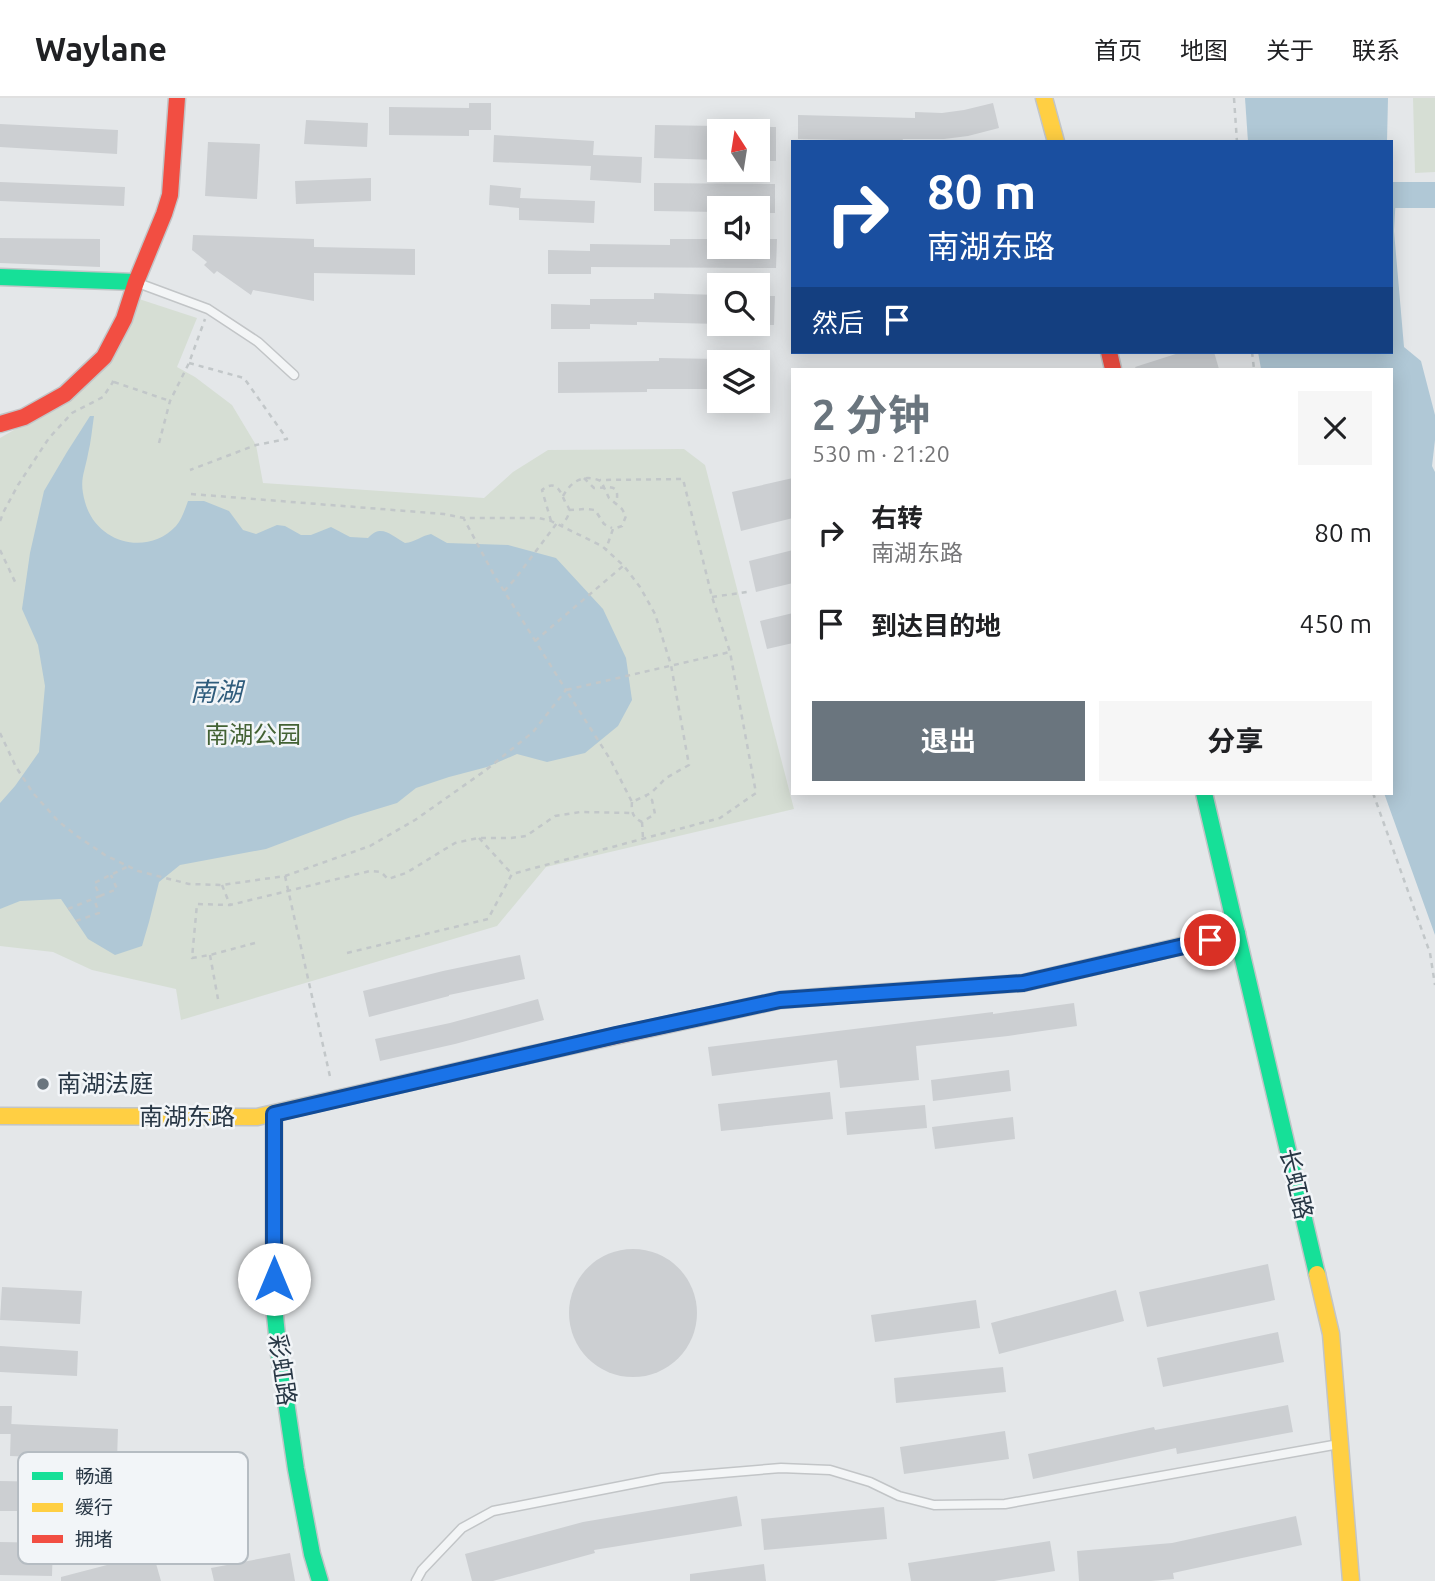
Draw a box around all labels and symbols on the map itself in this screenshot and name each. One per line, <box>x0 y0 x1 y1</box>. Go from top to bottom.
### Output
north arrow <box>707 119 770 182</box>
water label: 南湖 <box>190 677 246 706</box>
park label: 南湖公园 <box>205 721 301 748</box>
pin <box>1180 910 1240 970</box>
place label: 南湖法庭 <box>57 1070 153 1097</box>
marker: 南湖法庭 <box>35 1076 51 1092</box>
street label: 南湖东路 <box>139 1103 235 1130</box>
street label: 长虹路 <box>1275 1146 1318 1222</box>
position arrow <box>237 1242 311 1316</box>
street label: 彩虹路 <box>264 1332 301 1407</box>
legend <box>18 1452 248 1564</box>
text: 畅通 <box>75 1465 113 1487</box>
text: 缓行 <box>75 1496 113 1518</box>
text: 拥堵 <box>75 1528 113 1550</box>

